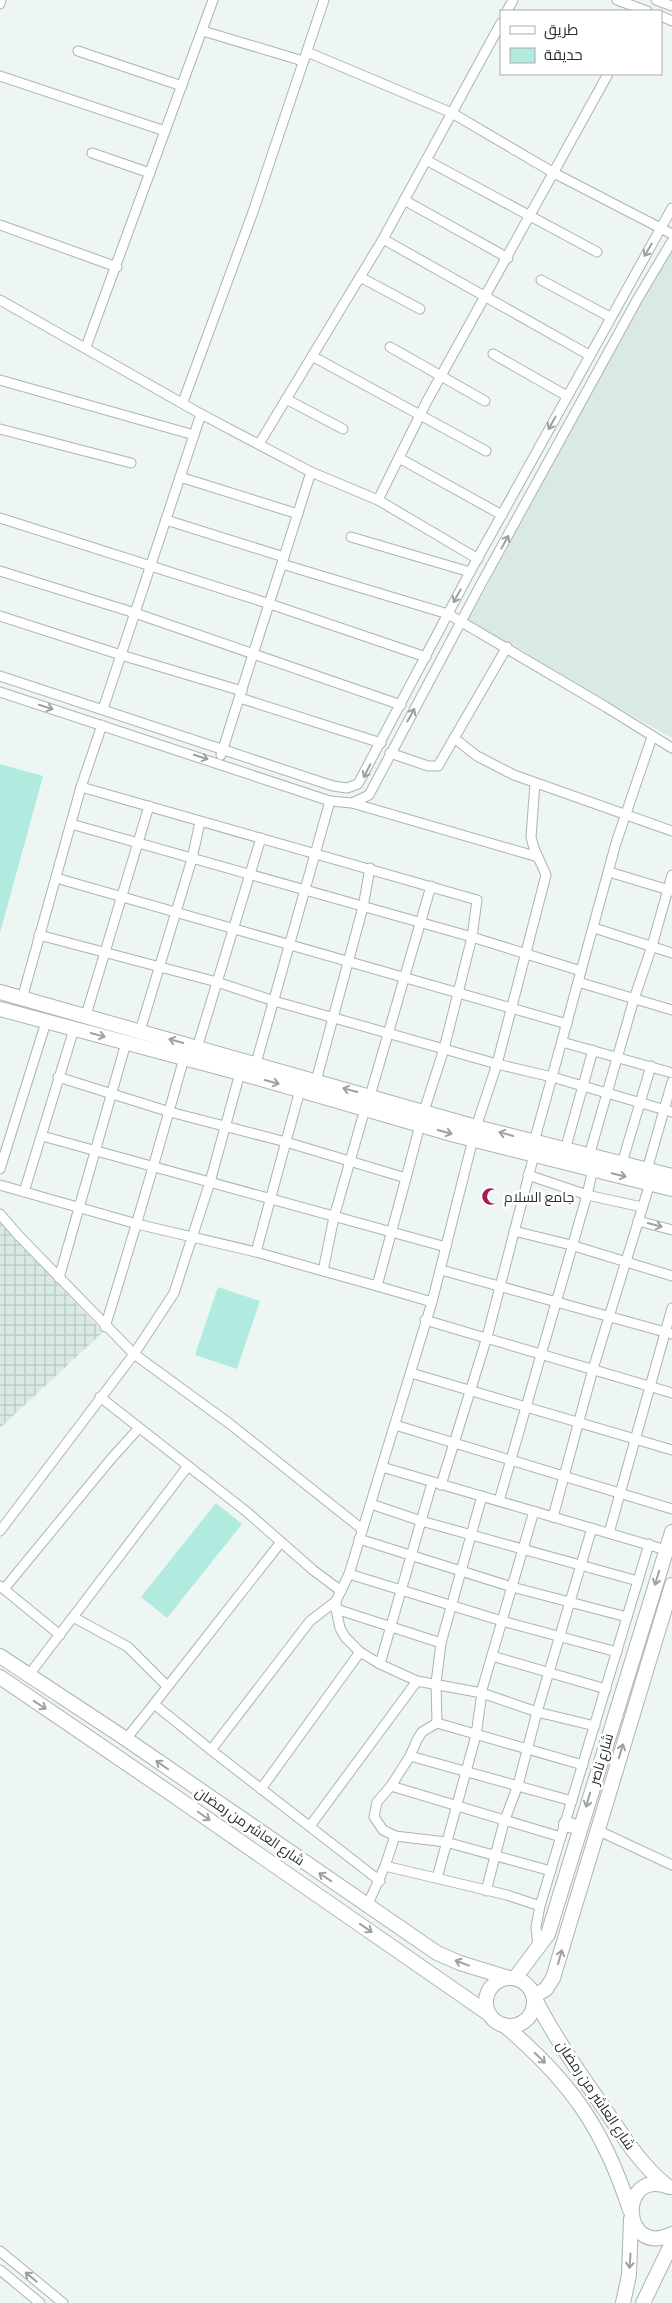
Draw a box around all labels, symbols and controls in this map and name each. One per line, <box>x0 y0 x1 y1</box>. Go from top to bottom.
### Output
legend <box>500 10 662 75</box>
text: طريق <box>544 22 578 40</box>
text: حديقة <box>544 47 583 63</box>
one-way arrow <box>643 243 653 258</box>
one-way arrow <box>547 415 556 430</box>
one-way arrow <box>500 535 510 549</box>
one-way arrow <box>452 588 461 603</box>
one-way arrow <box>38 703 54 712</box>
one-way arrow <box>406 708 416 723</box>
one-way arrow <box>193 753 208 762</box>
one-way arrow <box>362 764 372 779</box>
one-way arrow <box>89 1031 105 1040</box>
one-way arrow <box>169 1036 185 1046</box>
one-way arrow <box>263 1078 279 1088</box>
one-way arrow <box>342 1085 358 1094</box>
one-way arrow <box>436 1127 452 1137</box>
one-way arrow <box>498 1129 514 1139</box>
one-way arrow <box>611 1171 627 1181</box>
mosque icon: جامع السلام <box>480 1187 500 1207</box>
place label: جامع السلام <box>504 1189 574 1207</box>
one-way arrow <box>647 1221 663 1231</box>
one-way arrow <box>652 1570 661 1585</box>
one-way arrow <box>33 1700 47 1710</box>
street label: شارع ناصر <box>585 1731 617 1788</box>
one-way arrow <box>617 1743 627 1759</box>
one-way arrow <box>156 1760 170 1770</box>
street label: شارع العاشر من رمضان <box>192 1784 308 1869</box>
one-way arrow <box>583 1792 593 1808</box>
one-way arrow <box>196 1811 210 1821</box>
one-way arrow <box>318 1872 332 1882</box>
one-way arrow <box>359 1923 373 1933</box>
one-way arrow <box>555 1949 565 1965</box>
one-way arrow <box>455 1958 470 1967</box>
street label: شارع العاشر من رمضان <box>553 2037 638 2153</box>
one-way arrow <box>534 2052 546 2064</box>
one-way arrow <box>625 2253 634 2269</box>
one-way arrow <box>25 2271 38 2282</box>

